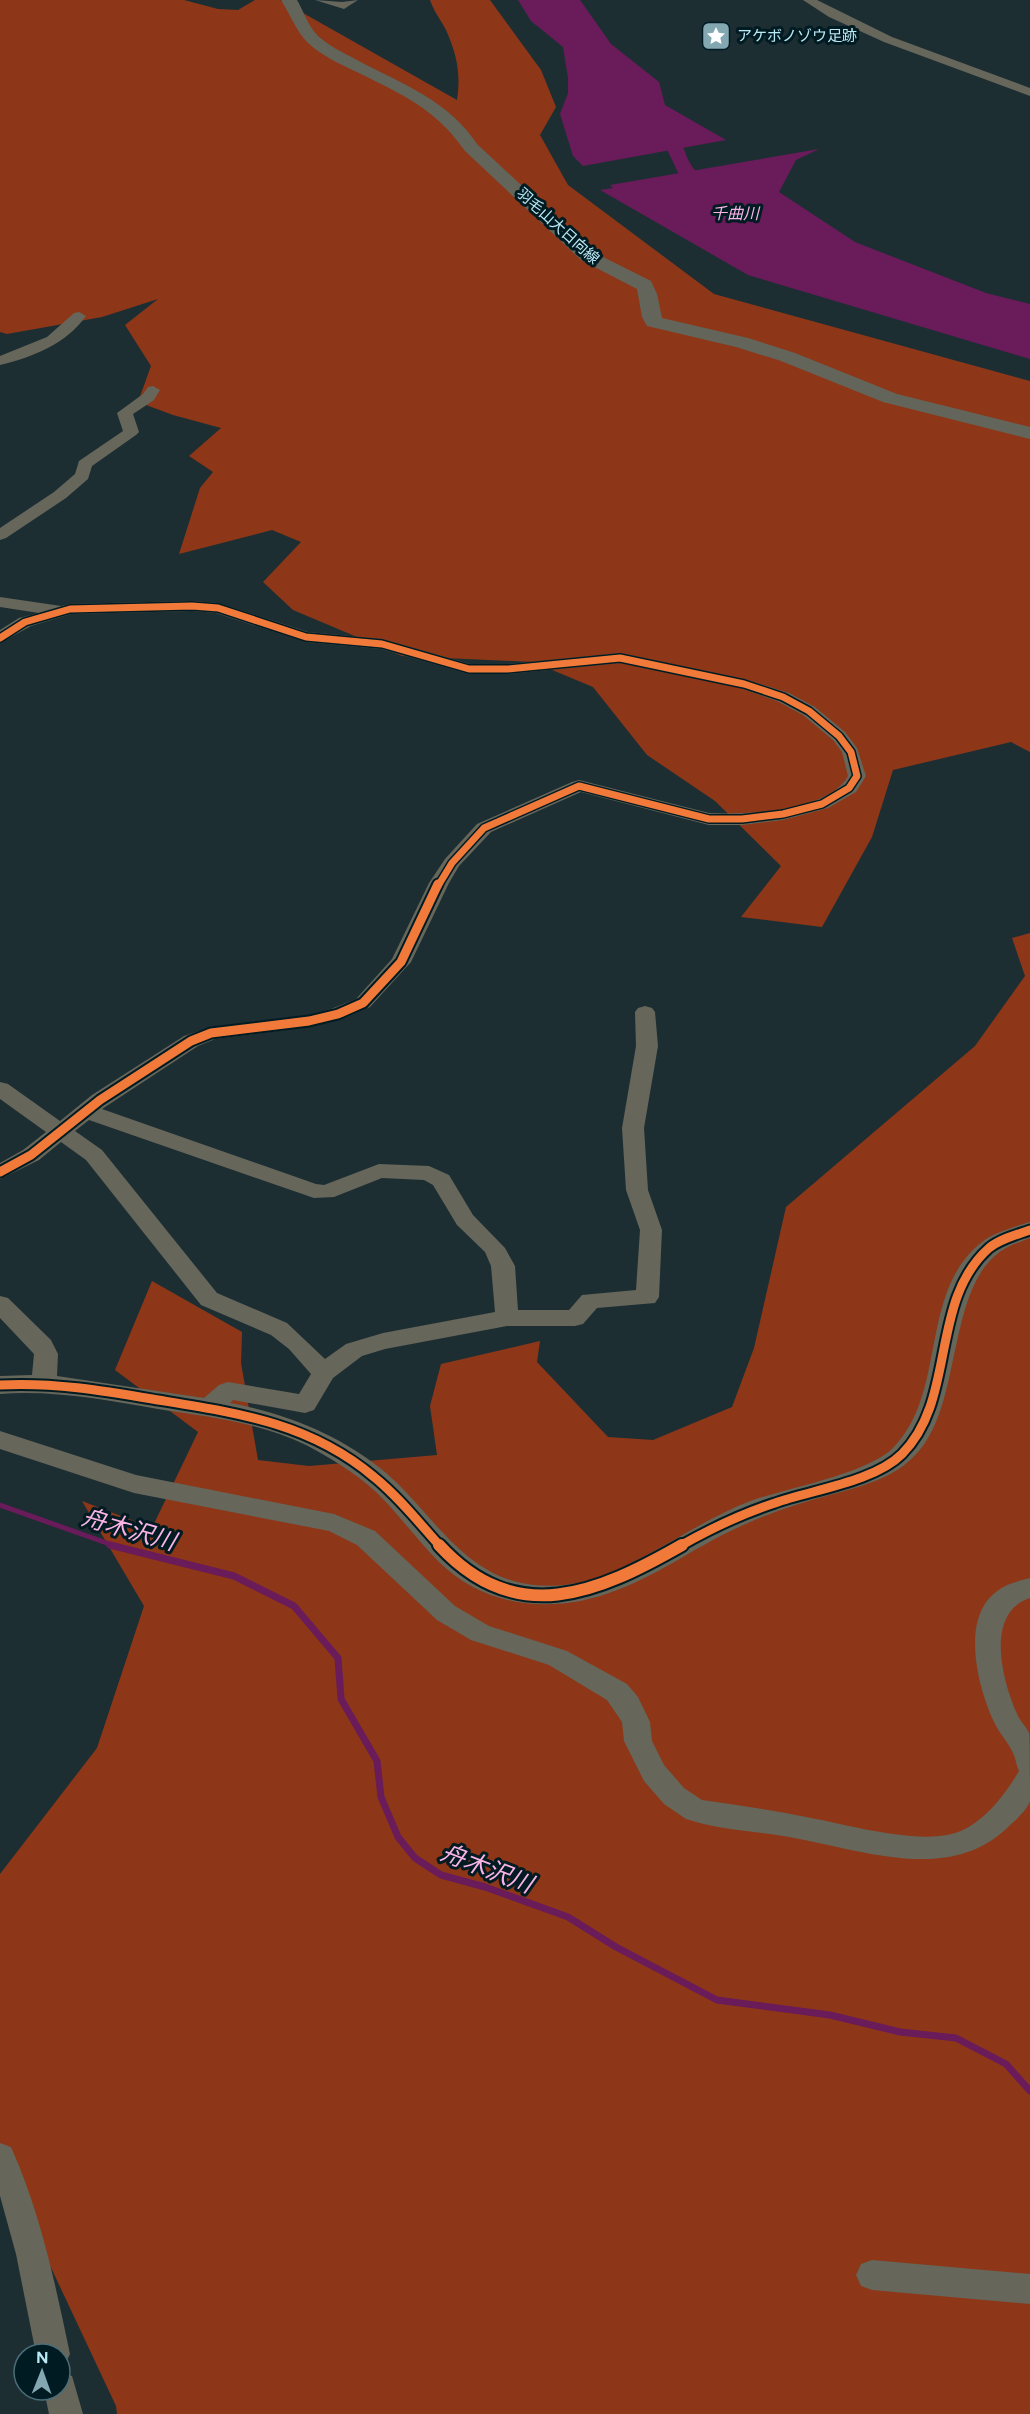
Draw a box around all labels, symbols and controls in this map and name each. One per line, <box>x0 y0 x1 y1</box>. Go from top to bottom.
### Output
place icon: アケボノゾウ足跡 <box>700 20 732 52</box>
place label: アケボノゾウ足跡 <box>737 27 857 45</box>
street label: 羽毛山大日向線 <box>513 184 603 268</box>
water label: 千曲川 <box>711 204 761 223</box>
water label: 舟木沢川 <box>79 1502 182 1557</box>
water label: 舟木沢川 <box>437 1837 540 1900</box>
north arrow <box>12 2342 72 2402</box>
text: N <box>36 2348 49 2367</box>

